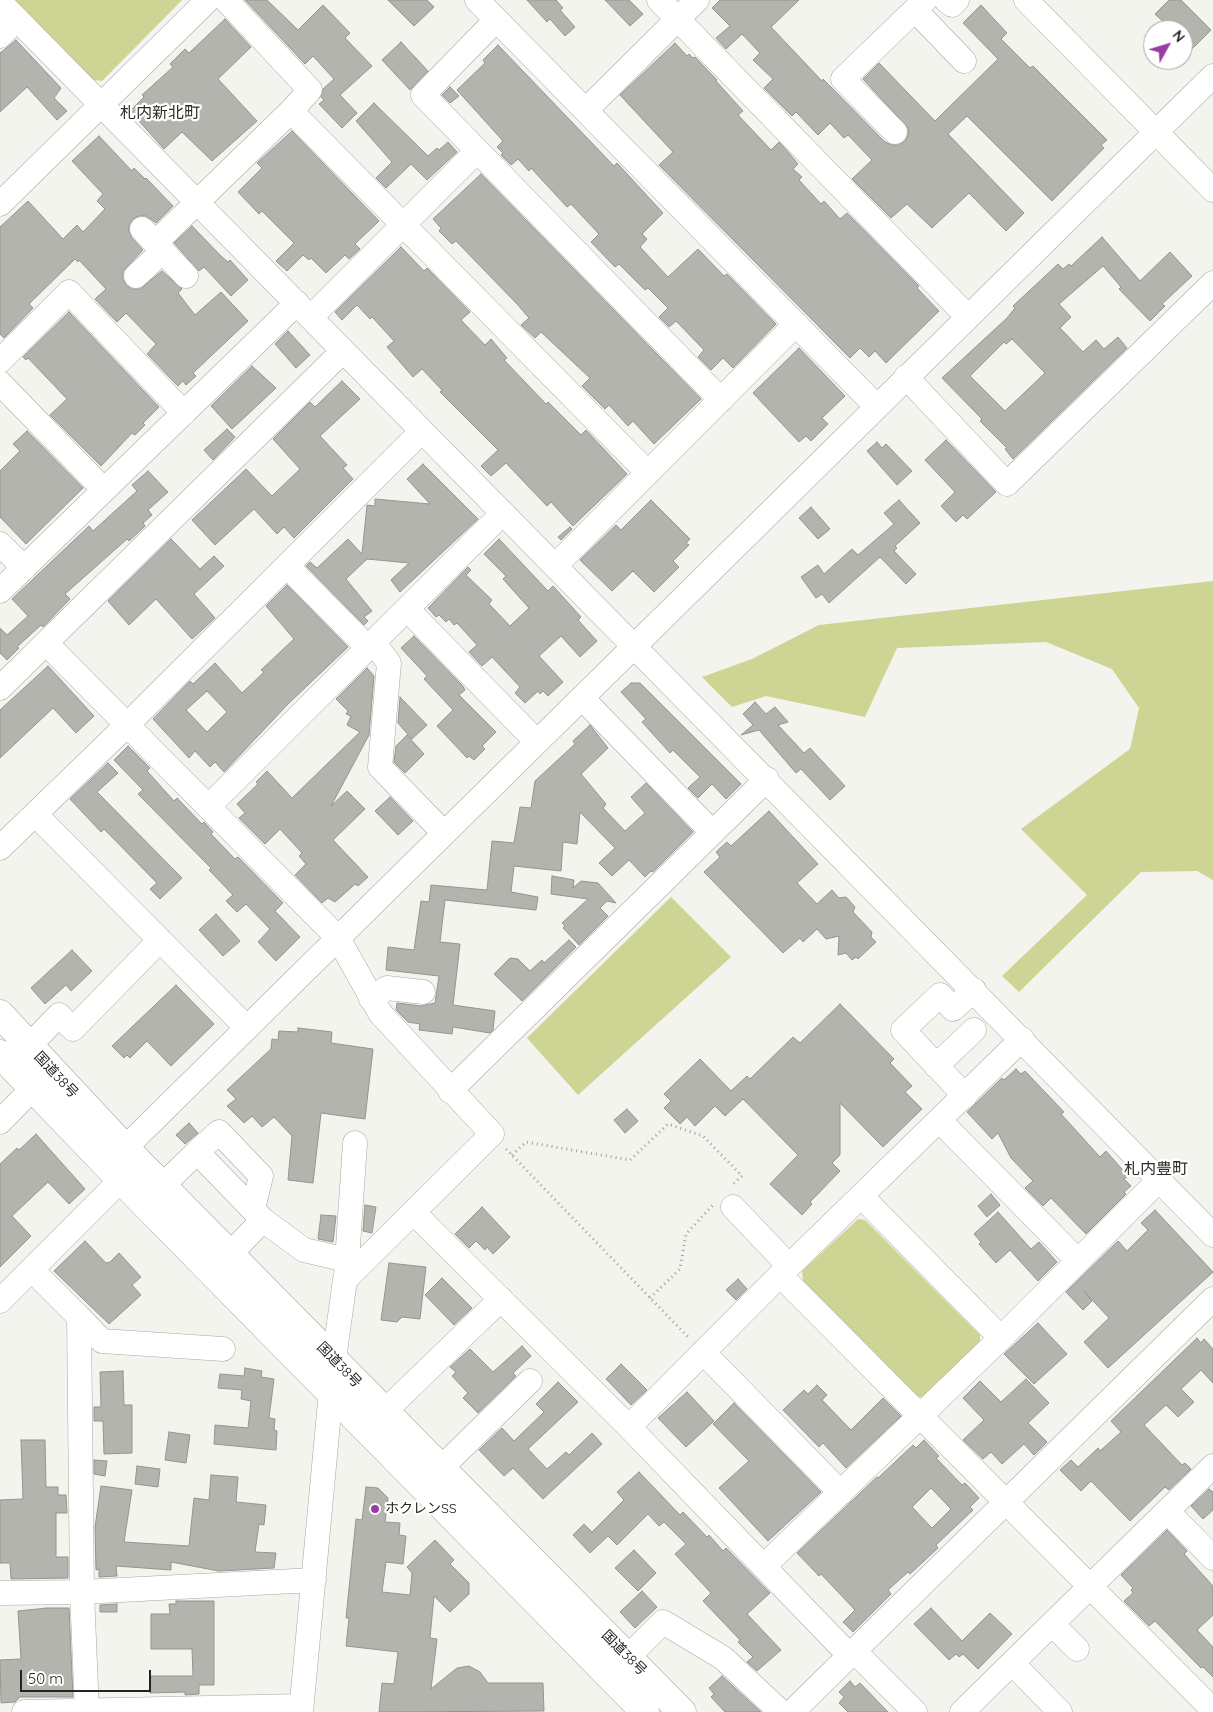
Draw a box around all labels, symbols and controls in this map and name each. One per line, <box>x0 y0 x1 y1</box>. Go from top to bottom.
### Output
north arrow <box>1143 20 1193 70</box>
text: N <box>1169 27 1189 46</box>
district label: 札内新北町 <box>120 103 200 123</box>
street label: 国道38号 <box>30 1048 82 1102</box>
district label: 札内豊町 <box>1124 1159 1188 1179</box>
street label: 国道38号 <box>313 1339 365 1391</box>
place label: ホクレンSS <box>385 1501 457 1517</box>
marker: ホクレンSS <box>369 1503 381 1515</box>
street label: 国道38号 <box>598 1627 650 1679</box>
scale bar <box>22 1660 154 1692</box>
text: 50 m <box>28 1669 63 1688</box>

